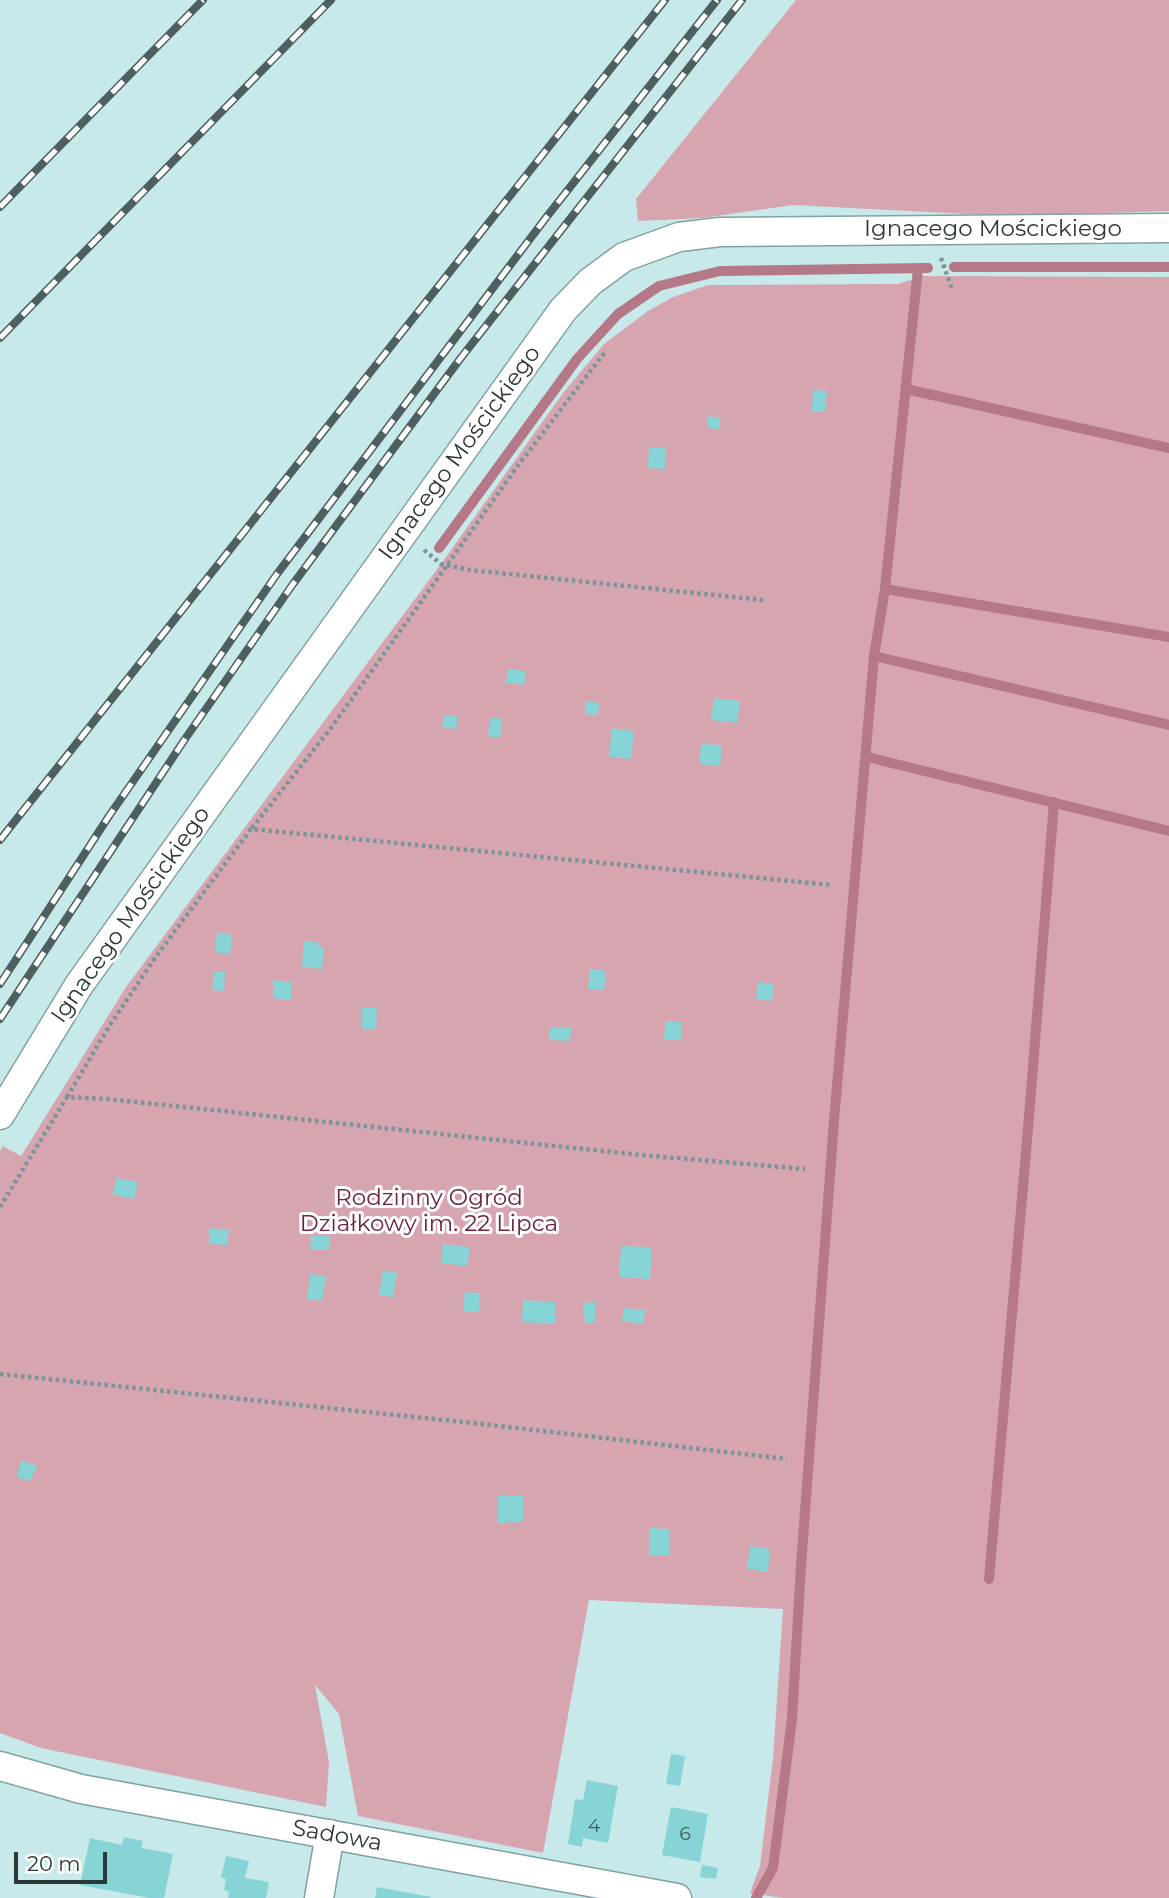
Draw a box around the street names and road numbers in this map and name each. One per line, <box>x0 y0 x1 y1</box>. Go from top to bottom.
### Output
street label: Ignacego Mościckiego <box>864 215 1122 243</box>
street label: Ignacego Mościckiego <box>373 341 547 565</box>
street label: Ignacego Mościckiego <box>46 801 216 1029</box>
street label: Sadowa <box>290 1815 384 1857</box>

